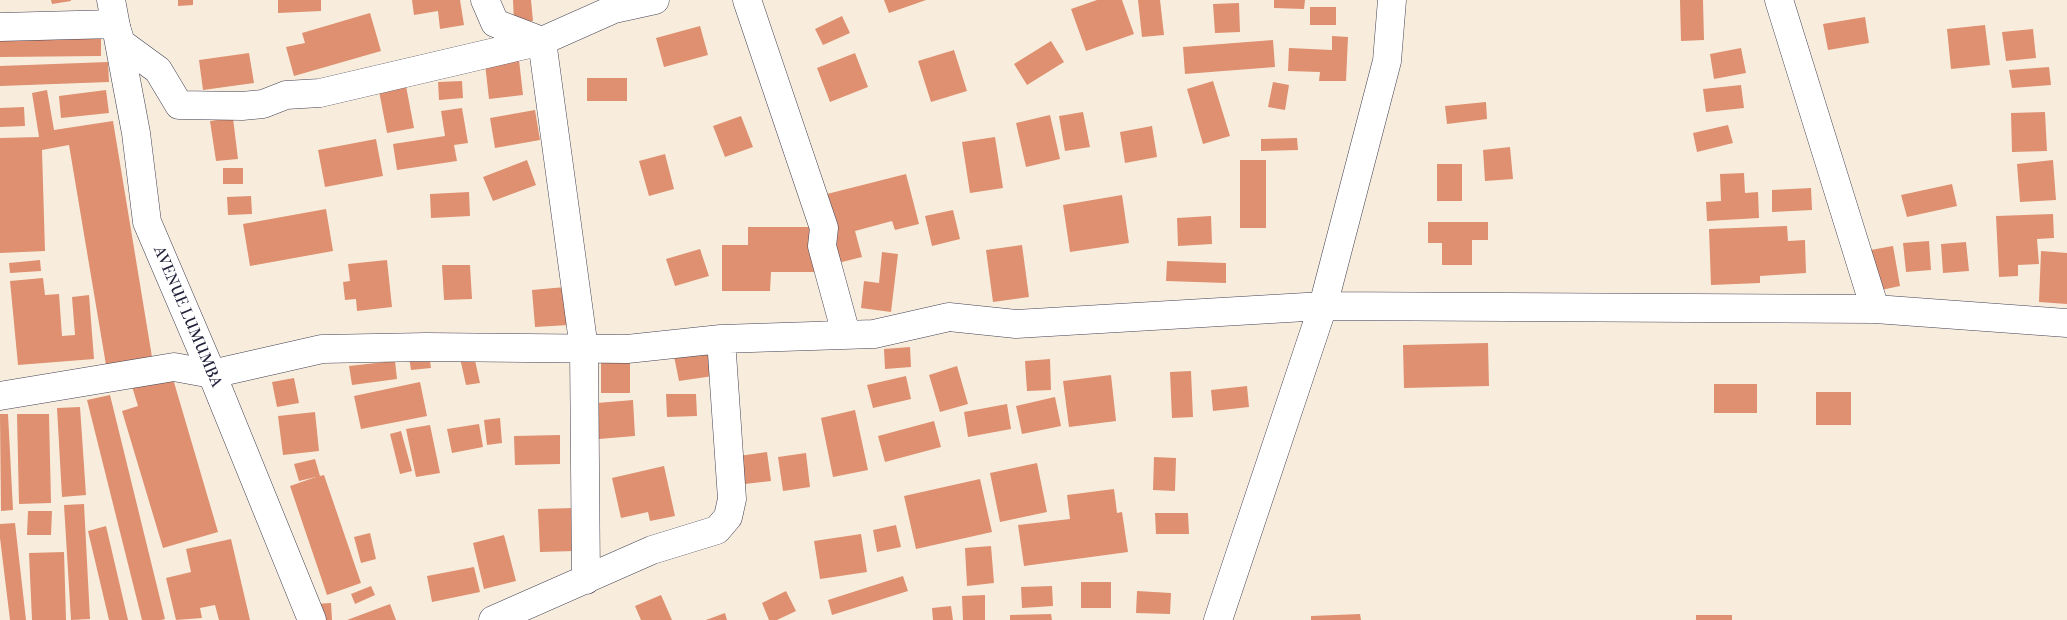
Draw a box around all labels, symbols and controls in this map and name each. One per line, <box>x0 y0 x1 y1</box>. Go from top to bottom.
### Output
street label: AVENUE LUMUMBA <box>149 243 225 391</box>

